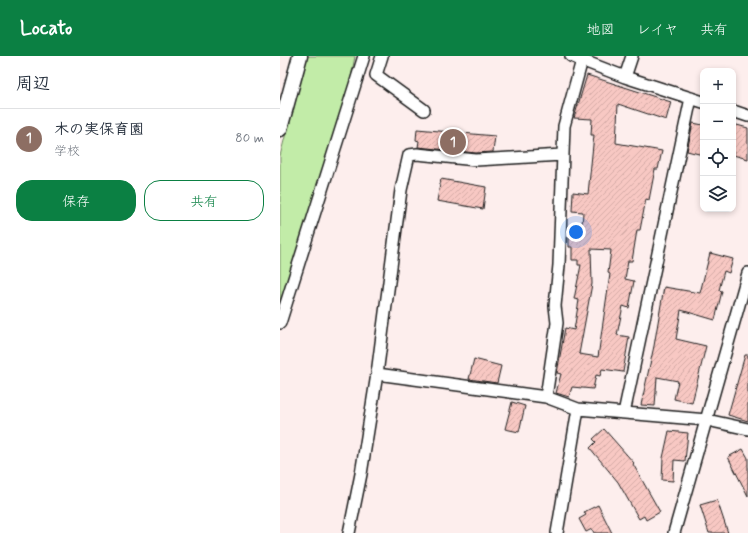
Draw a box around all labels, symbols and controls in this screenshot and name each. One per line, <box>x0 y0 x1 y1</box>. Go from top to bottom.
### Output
text: Locato <box>20 16 72 41</box>
text: 地図 <box>587 21 615 39</box>
text: レイヤ <box>637 21 678 39</box>
text: 共有 <box>700 21 728 39</box>
map controls <box>700 68 736 212</box>
button: + <box>700 68 736 104</box>
text: 周辺 <box>16 73 50 95</box>
button: − <box>700 104 736 140</box>
text: 木の実保育園 <box>54 120 144 140</box>
pin: 1 <box>440 127 466 157</box>
text: 1 <box>26 130 32 147</box>
text: 80 m <box>235 130 264 147</box>
button: locate <box>700 140 736 176</box>
text: 学校 <box>54 143 80 160</box>
button: layers <box>700 176 736 212</box>
button: 保存 <box>16 180 136 221</box>
button: 共有 <box>144 180 264 221</box>
your location <box>566 222 586 242</box>

